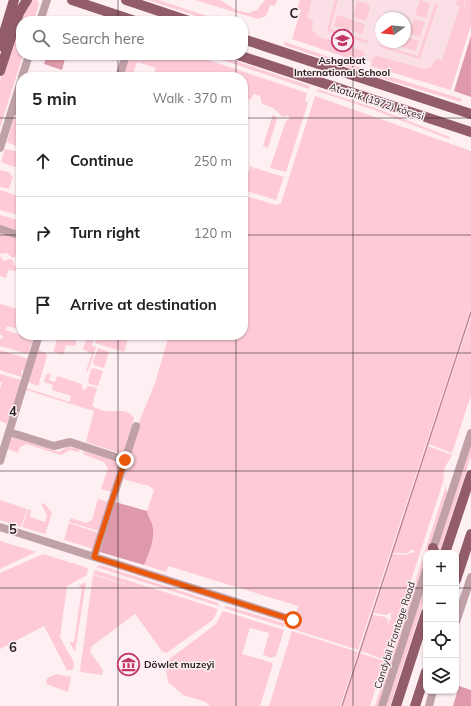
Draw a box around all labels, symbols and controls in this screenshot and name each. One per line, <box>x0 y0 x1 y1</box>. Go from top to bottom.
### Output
text: C <box>290 5 299 21</box>
north arrow <box>375 12 411 48</box>
search box <box>16 16 248 60</box>
icon: search <box>30 27 52 49</box>
school or university icon: Ashgabat International School <box>329 27 355 53</box>
text: Search here <box>62 29 144 48</box>
place label: Ashgabat International School <box>294 54 390 79</box>
street label: Atatürk (1972) köçesi <box>328 80 426 123</box>
text: 5 min <box>32 88 77 109</box>
text: Walk · 370 m <box>153 90 232 106</box>
icon: ahead <box>32 150 54 172</box>
text: Continue <box>70 151 133 170</box>
text: 250 m <box>194 153 232 169</box>
icon: right <box>32 222 54 244</box>
text: Turn right <box>70 223 140 242</box>
text: 120 m <box>194 225 232 241</box>
icon: arrive <box>32 294 54 316</box>
text: Arrive at destination <box>70 295 217 314</box>
text: 4 <box>9 403 17 419</box>
route end <box>116 451 134 469</box>
text: 5 <box>9 521 17 537</box>
map controls <box>423 550 459 694</box>
button: + <box>423 550 459 586</box>
street label: Candybil Frontage Road <box>371 580 418 690</box>
button: − <box>423 586 459 622</box>
route start <box>284 611 302 629</box>
button: locate <box>423 622 459 658</box>
text: 6 <box>9 639 17 655</box>
museum icon: Döwlet muzeýi <box>116 651 142 677</box>
place label: Döwlet muzeýi <box>144 658 214 671</box>
button: layers <box>423 658 459 694</box>

